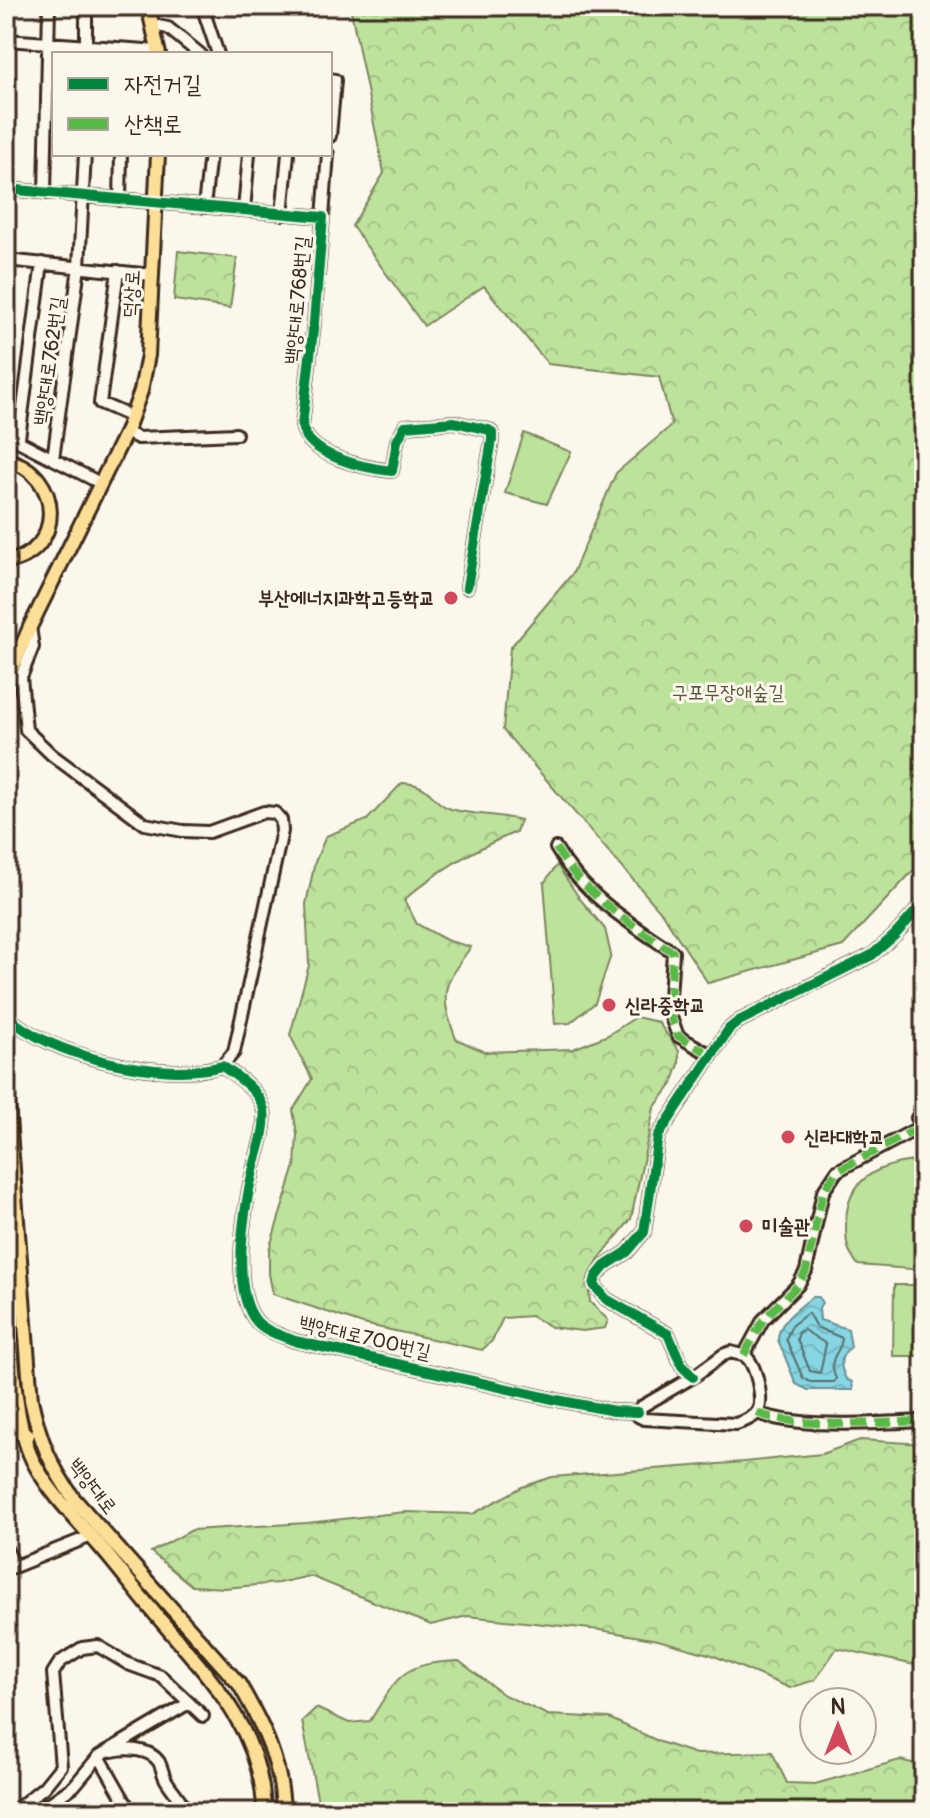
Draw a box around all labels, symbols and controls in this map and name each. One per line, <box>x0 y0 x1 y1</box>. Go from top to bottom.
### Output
legend <box>52 52 332 156</box>
text: 자전거길 <box>124 70 201 99</box>
text: 산책로 <box>124 110 182 139</box>
street label: 백양대로768번길 <box>279 235 316 365</box>
street label: 덕상로 <box>118 269 145 319</box>
street label: 백양대로762번길 <box>28 295 71 427</box>
place label: 부산에너지과학고등학교 <box>258 586 435 611</box>
marker: 부산에너지과학고등학교 <box>442 589 460 607</box>
park label: 구포무장애숲길 <box>672 680 784 705</box>
place label: 신라중학교 <box>625 993 705 1018</box>
marker: 신라중학교 <box>600 996 618 1014</box>
place label: 신라대학교 <box>804 1125 884 1150</box>
marker: 신라대학교 <box>779 1128 797 1146</box>
place label: 미술관 <box>762 1214 810 1239</box>
marker: 미술관 <box>737 1217 755 1235</box>
street label: 백양대로700번길 <box>297 1310 433 1365</box>
street label: 백양대로 <box>63 1453 122 1519</box>
north arrow <box>798 1686 878 1766</box>
text: N <box>831 1693 846 1721</box>

